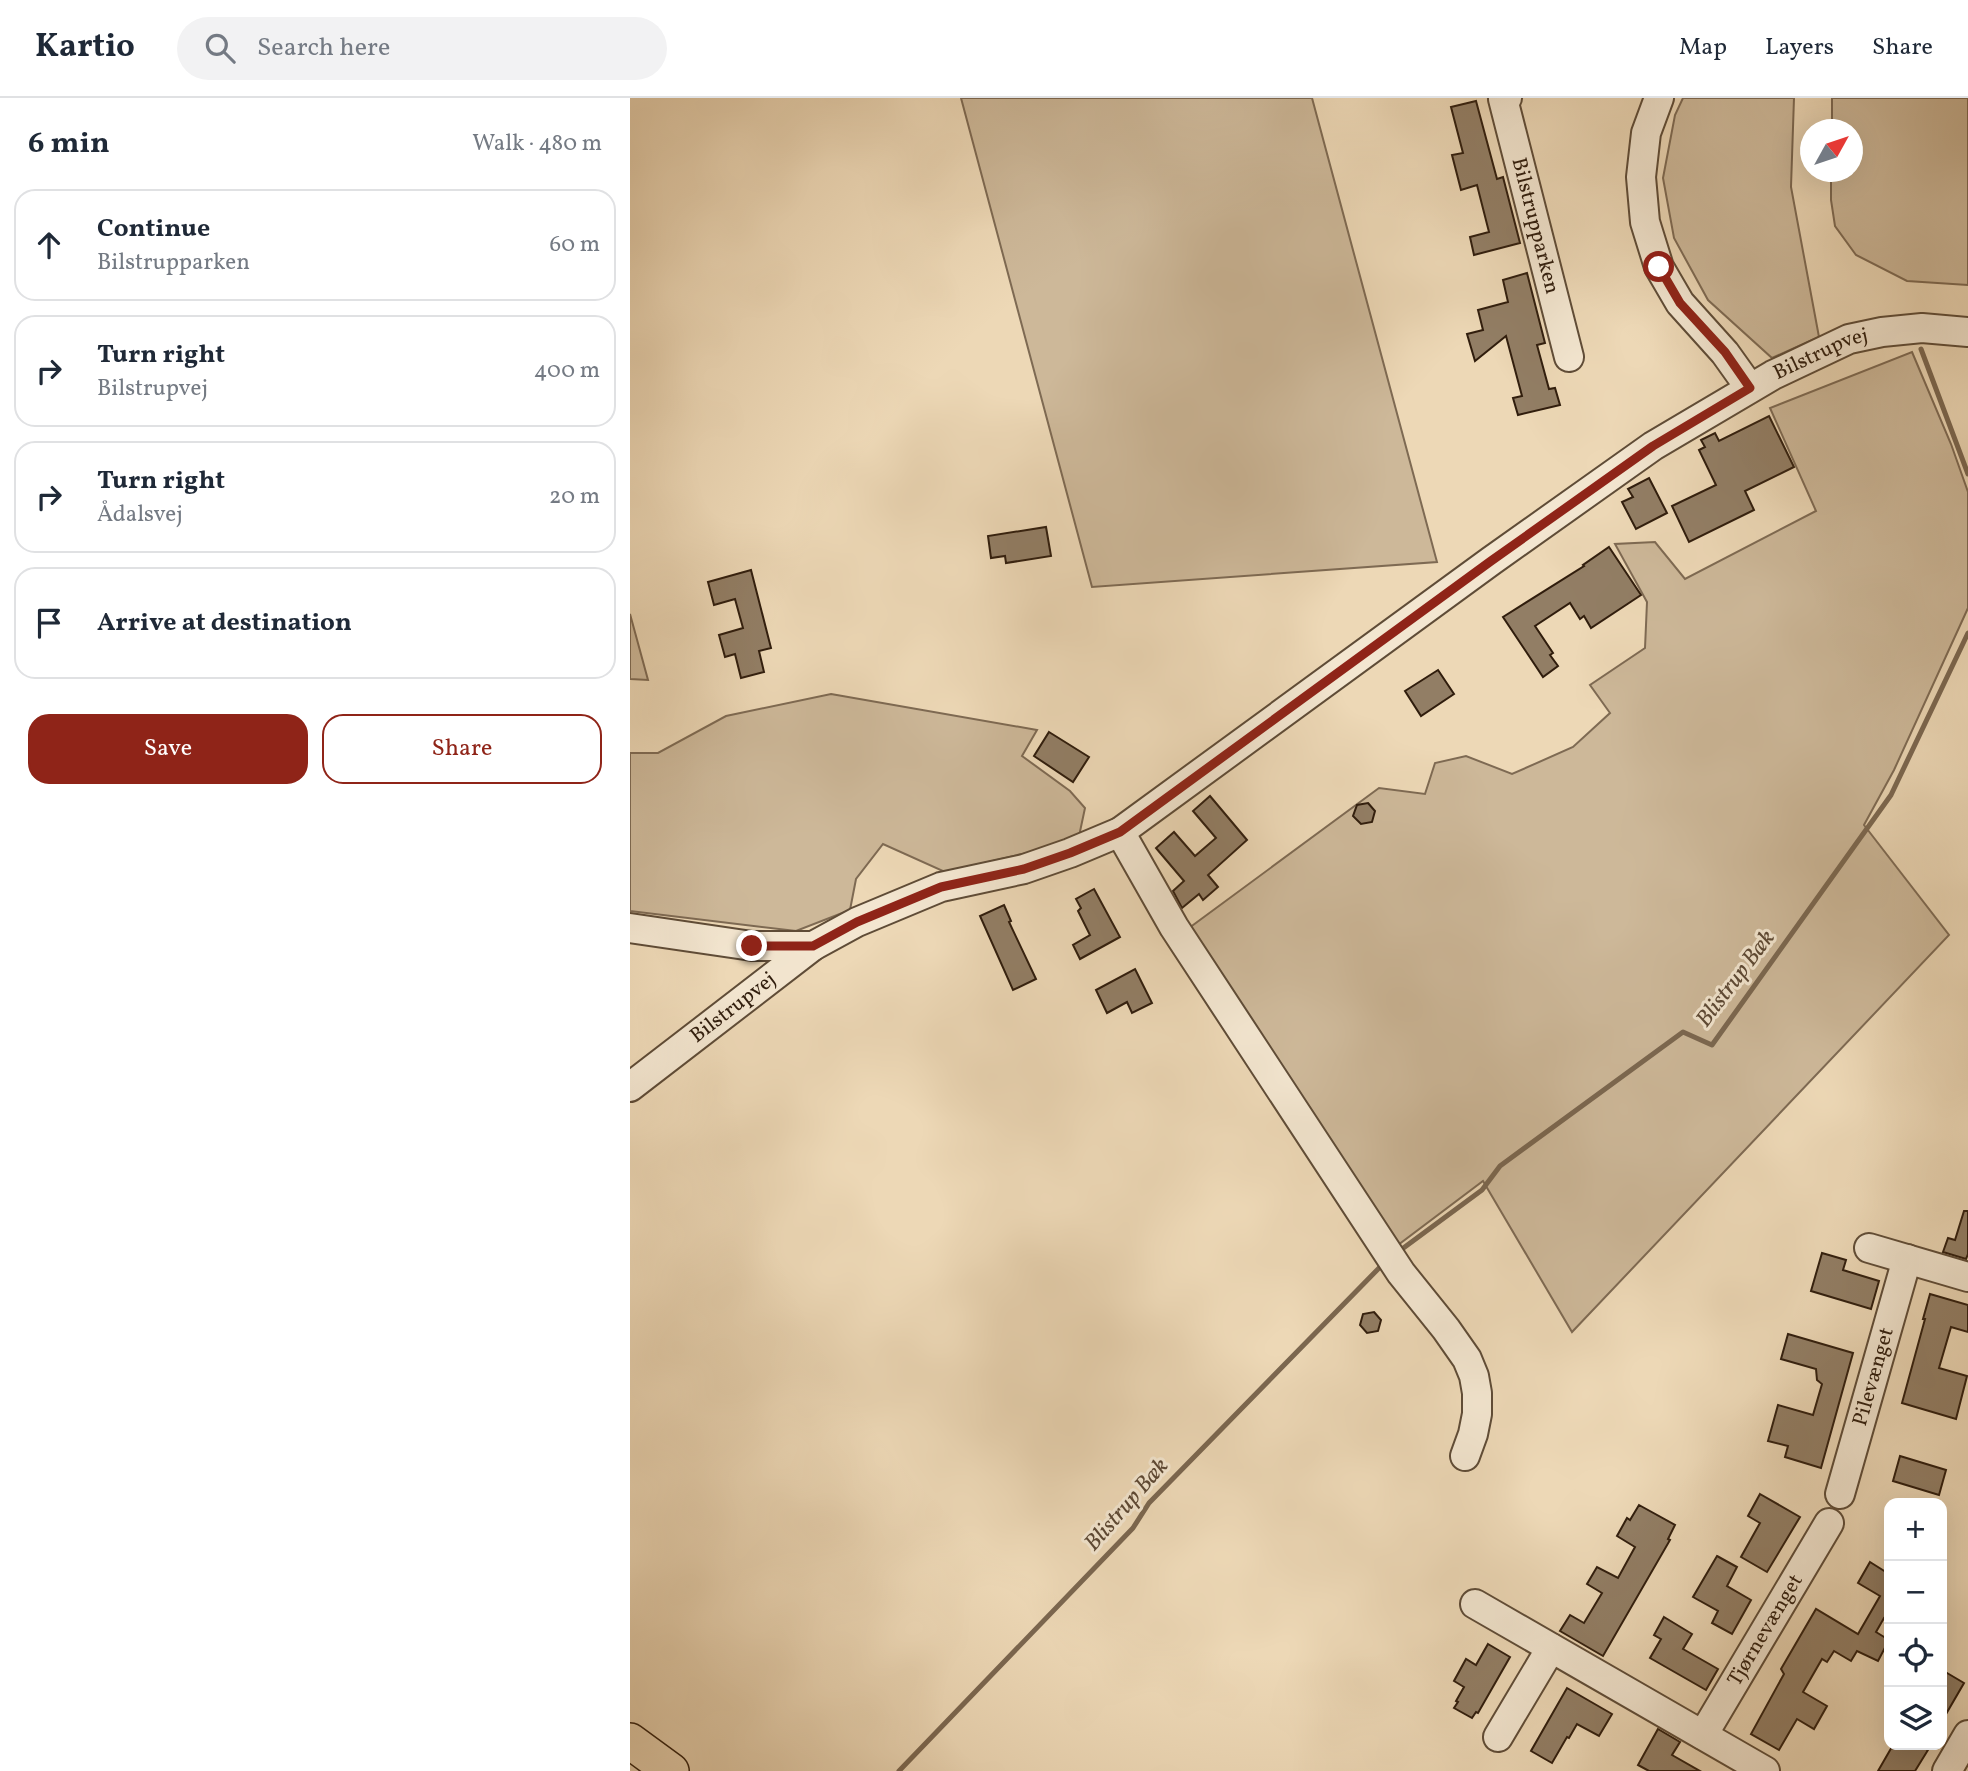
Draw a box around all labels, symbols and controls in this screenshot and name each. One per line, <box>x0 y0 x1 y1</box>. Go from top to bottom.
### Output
search box <box>177 17 667 80</box>
text: Kartio <box>35 25 135 71</box>
icon: search <box>201 29 239 67</box>
text: Search here <box>257 30 390 66</box>
text: Map <box>1679 31 1727 65</box>
text: Layers <box>1765 31 1834 65</box>
text: Share <box>1872 31 1933 65</box>
north arrow <box>1800 119 1863 182</box>
text: 6 min <box>28 123 110 165</box>
text: Walk · 480 m <box>472 128 602 160</box>
street label: Bilstrupparken <box>1504 154 1567 297</box>
text: Continue <box>97 211 210 247</box>
icon: ahead <box>30 226 68 264</box>
text: 60 m <box>550 229 600 261</box>
text: Bilstrupparken <box>97 247 250 279</box>
route start <box>1643 251 1674 282</box>
street label: Bilstrupvej <box>1768 321 1871 387</box>
text: Turn right <box>97 337 225 373</box>
icon: right <box>30 352 68 390</box>
text: 400 m <box>534 355 600 387</box>
text: Bilstrupvej <box>97 373 208 405</box>
text: Turn right <box>97 463 225 499</box>
icon: right <box>30 478 68 516</box>
text: 20 m <box>549 481 600 513</box>
text: Ådalsvej <box>97 499 183 531</box>
icon: arrive <box>30 604 68 642</box>
text: Arrive at destination <box>97 605 352 641</box>
button: Save <box>28 714 308 784</box>
button: Share <box>322 714 602 784</box>
water label: Blistrup Bæk <box>1689 924 1783 1034</box>
route end <box>736 930 767 961</box>
street label: Bilstrupvej <box>684 965 782 1050</box>
street label: Pilevænget <box>1846 1324 1901 1429</box>
water label: Blistrup Bæk <box>1078 1451 1177 1559</box>
map controls <box>1884 1498 1947 1750</box>
button: + <box>1884 1498 1947 1561</box>
button: − <box>1884 1561 1947 1624</box>
street label: Tjørnevænget <box>1721 1569 1810 1692</box>
button: locate <box>1884 1624 1947 1687</box>
button: layers <box>1884 1687 1947 1750</box>

